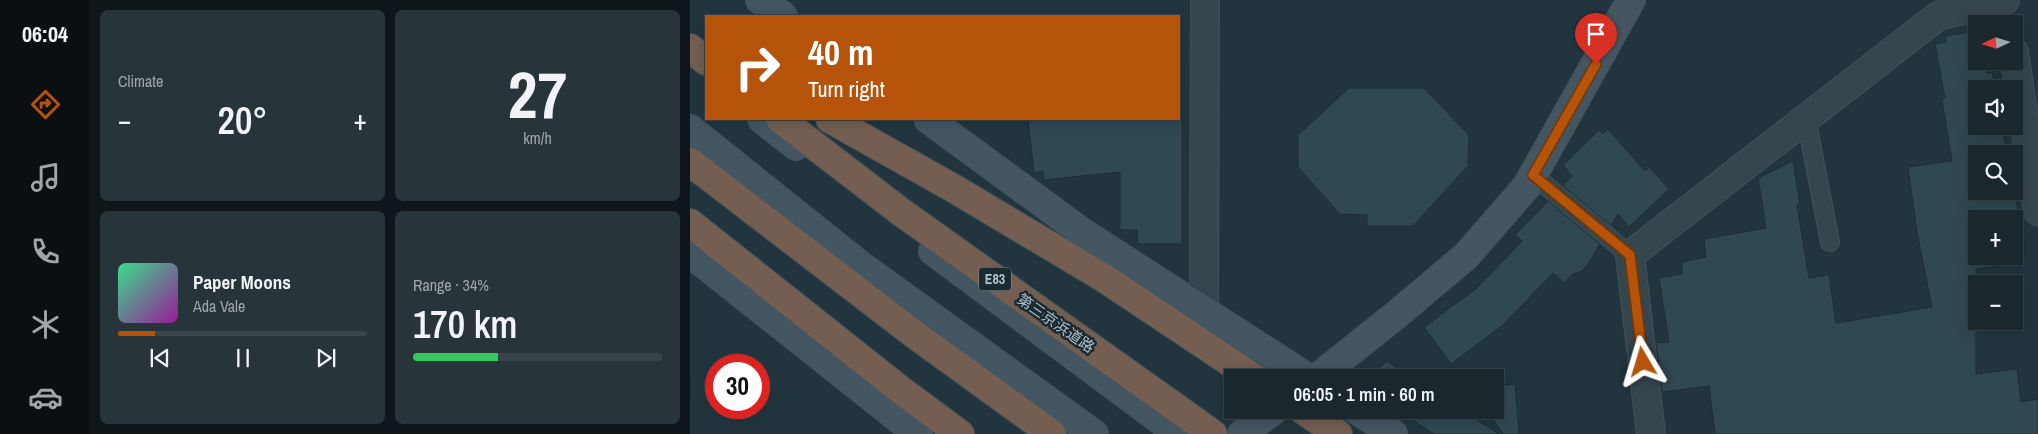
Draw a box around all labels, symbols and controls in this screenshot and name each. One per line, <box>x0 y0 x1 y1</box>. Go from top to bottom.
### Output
pin <box>1575 13 1617 64</box>
north arrow <box>1968 15 2022 70</box>
map controls <box>1968 15 2023 330</box>
text: 06:04 <box>22 19 68 49</box>
icon: arrive <box>1582 20 1610 48</box>
text: 40 m <box>808 29 873 76</box>
icon: right <box>725 35 790 100</box>
text: 27 <box>508 51 567 138</box>
text: Climate <box>118 70 163 92</box>
text: Turn right <box>808 74 885 104</box>
button: sound <box>1968 80 2023 135</box>
icon: directions <box>28 87 63 122</box>
text: 20° <box>218 95 267 146</box>
text: − <box>118 101 131 139</box>
text: + <box>354 101 367 139</box>
text: km/h <box>523 127 552 149</box>
button: search <box>1968 145 2023 200</box>
icon: music <box>28 160 63 195</box>
button: + <box>1968 210 2023 265</box>
icon: phone <box>28 234 63 269</box>
road number: E83 <box>979 268 1011 290</box>
text: Paper Moons <box>193 269 291 295</box>
text: Range · 34% <box>413 274 489 296</box>
button: − <box>1968 275 2023 330</box>
street label: 第三京浜道路 <box>1013 289 1099 357</box>
text: Ada Vale <box>193 295 245 317</box>
text: 170 km <box>413 299 517 350</box>
icon: climate <box>28 307 63 342</box>
position arrow <box>1616 335 1668 387</box>
icon: previous <box>146 344 174 372</box>
icon: pause <box>229 344 257 372</box>
icon: next <box>312 344 340 372</box>
speed limit sign: 30 <box>705 354 770 419</box>
icon: car <box>28 380 63 415</box>
text: 06:05 · 1 min · 60 m <box>1294 381 1434 407</box>

